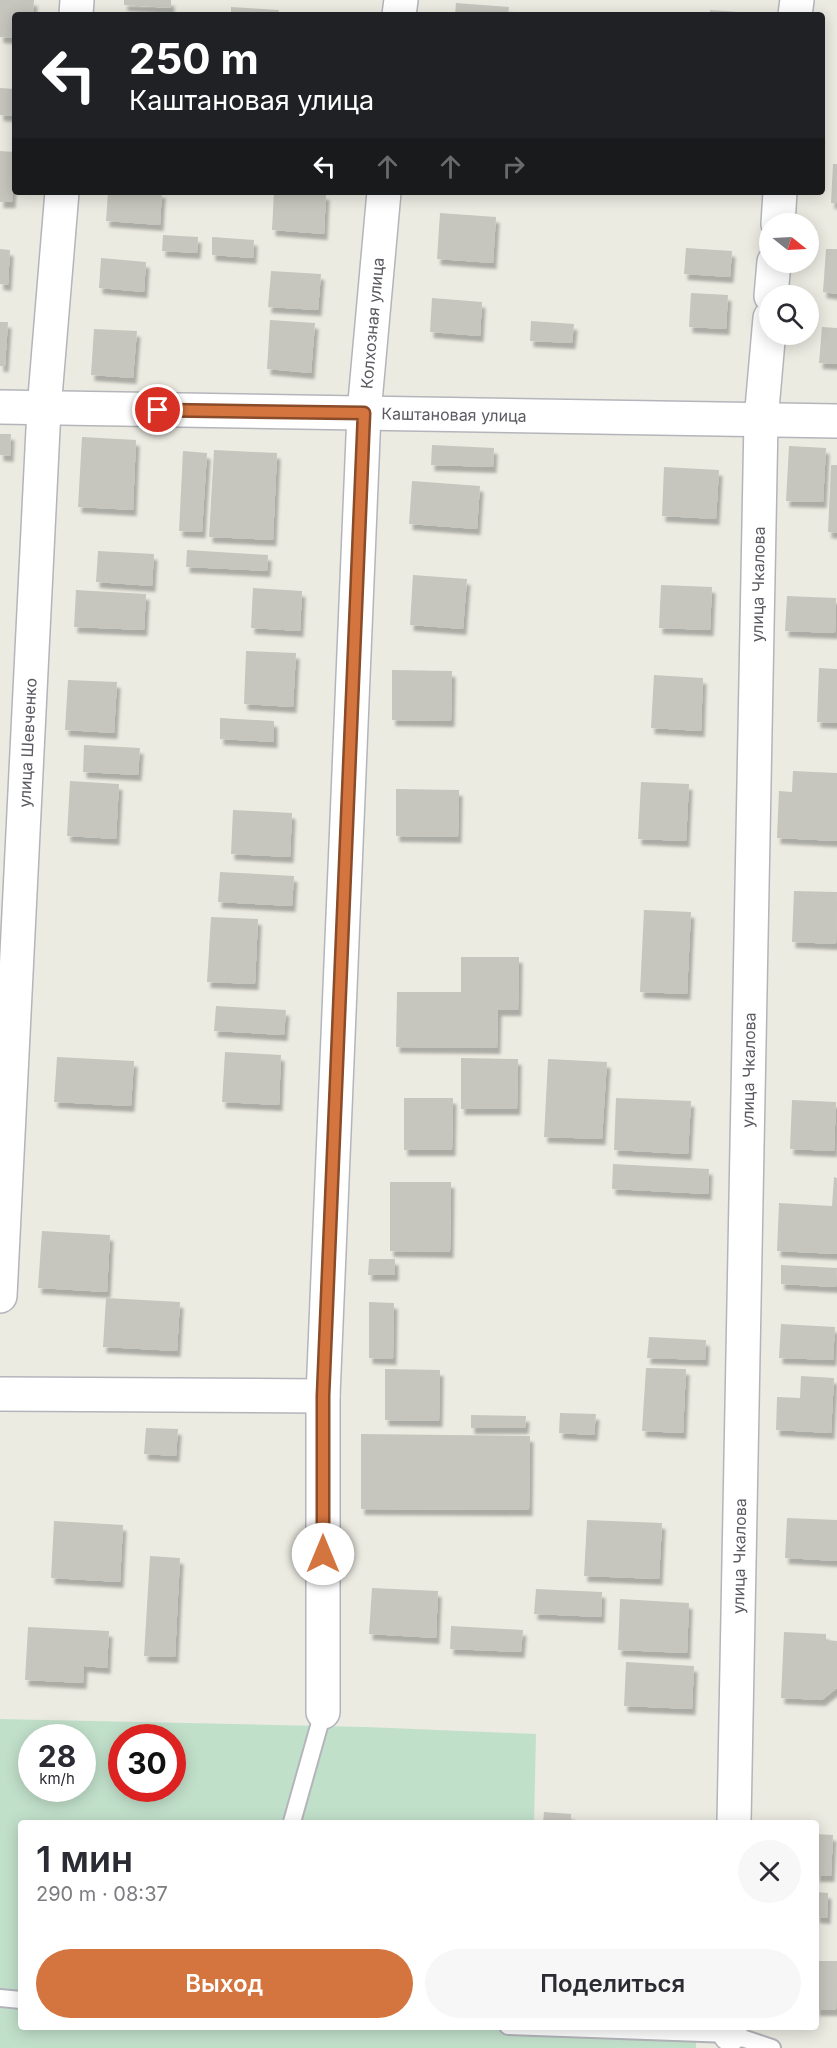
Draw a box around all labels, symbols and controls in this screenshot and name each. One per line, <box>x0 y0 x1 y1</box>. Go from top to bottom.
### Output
text: 250 m <box>129 33 259 84</box>
icon: left <box>30 36 108 114</box>
text: Каштановая улица <box>129 84 374 117</box>
icon: left <box>308 150 341 183</box>
icon: ahead <box>371 150 404 183</box>
icon: ahead <box>434 150 467 183</box>
icon: right <box>497 150 530 183</box>
north arrow <box>759 213 819 273</box>
map controls <box>759 213 819 345</box>
street label: Колхозная улица <box>356 257 388 390</box>
button: search <box>759 285 819 345</box>
pin <box>132 384 183 435</box>
icon: arrive <box>141 393 174 426</box>
street label: Каштановая улица <box>381 403 527 426</box>
street label: улица Чкалова <box>747 526 769 642</box>
street label: улица Шевченко <box>14 677 41 808</box>
street label: улица Чкалова <box>737 1012 760 1128</box>
street label: улица Чкалова <box>728 1498 750 1614</box>
position arrow <box>291 1522 355 1586</box>
speed limit sign: 30 <box>108 1724 186 1802</box>
text: 28 <box>38 1738 76 1774</box>
text: km/h <box>39 1769 75 1788</box>
text: 1 мин <box>36 1837 133 1881</box>
button: close <box>738 1840 801 1903</box>
text: 290 m · 08:37 <box>36 1882 168 1906</box>
button: Выход <box>36 1949 413 2018</box>
button: Поделиться <box>425 1949 801 2018</box>

